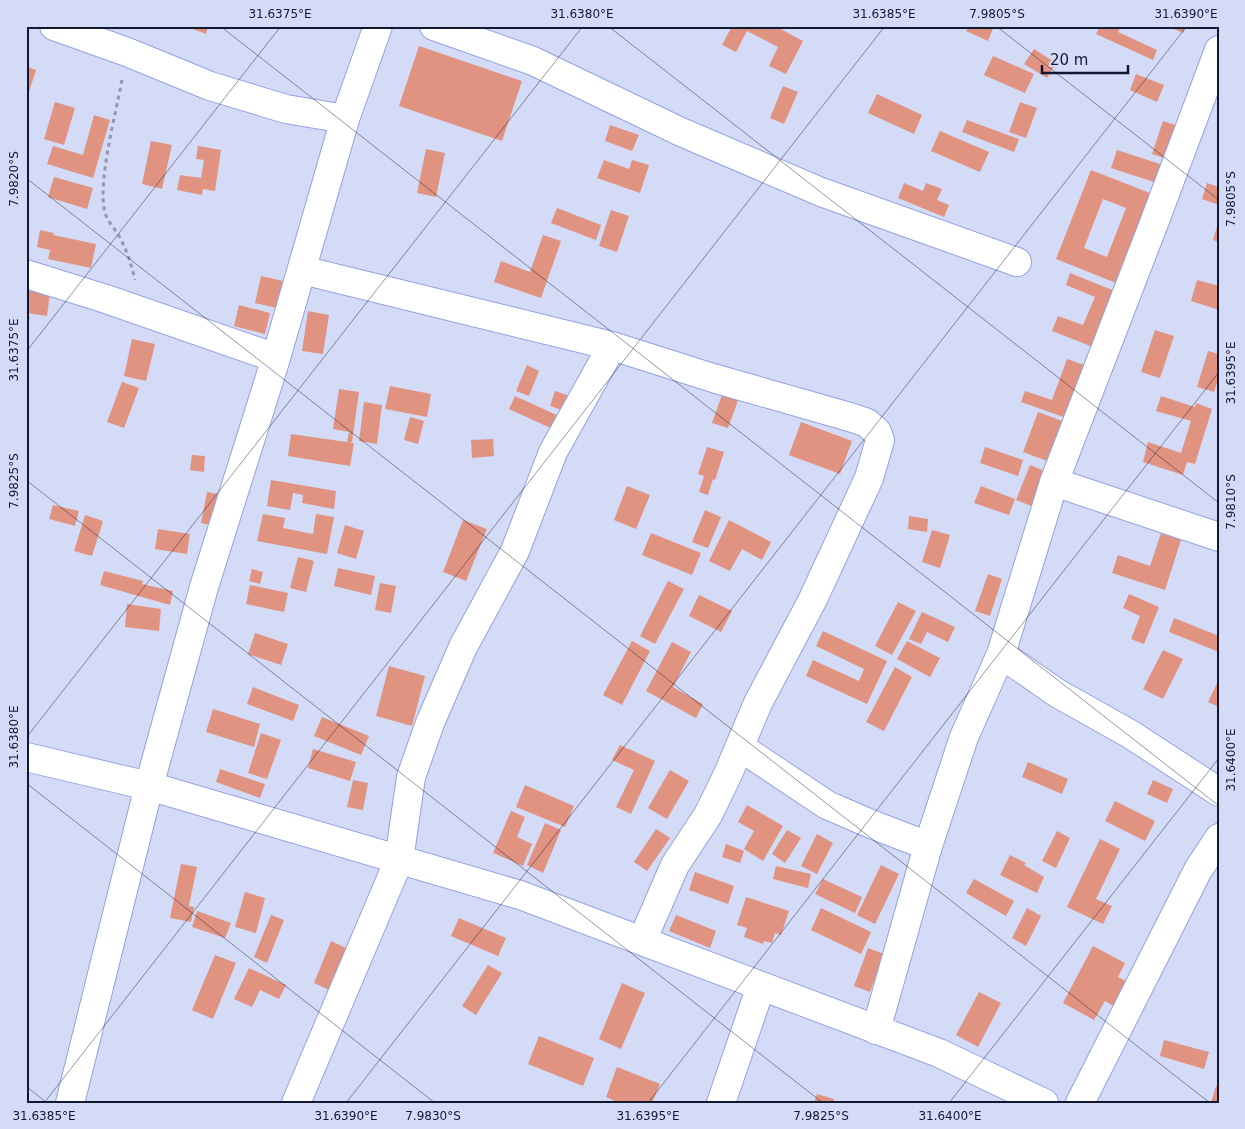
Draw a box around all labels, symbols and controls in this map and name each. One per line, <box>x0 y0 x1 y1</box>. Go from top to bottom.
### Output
text: 31.6375°E <box>248 7 312 21</box>
text: 31.6380°E <box>550 7 614 21</box>
text: 31.6385°E <box>852 7 916 21</box>
text: 7.9805°S <box>969 7 1025 21</box>
text: 31.6390°E <box>1154 7 1218 21</box>
scale bar <box>1042 42 1129 74</box>
text: 20 m <box>1050 51 1088 69</box>
text: 7.9820°S <box>7 151 21 207</box>
text: 7.9805°S <box>1224 171 1238 227</box>
text: 31.6375°E <box>7 318 21 382</box>
text: 31.6395°E <box>1224 341 1238 405</box>
text: 7.9825°S <box>7 453 21 509</box>
text: 7.9810°S <box>1224 474 1238 530</box>
text: 31.6380°E <box>7 705 21 769</box>
text: 31.6400°E <box>1224 728 1238 792</box>
text: 31.6385°E <box>12 1109 76 1123</box>
text: 31.6390°E <box>314 1109 378 1123</box>
text: 7.9830°S <box>405 1109 461 1123</box>
text: 31.6395°E <box>616 1109 680 1123</box>
text: 7.9825°S <box>793 1109 849 1123</box>
text: 31.6400°E <box>918 1109 982 1123</box>

